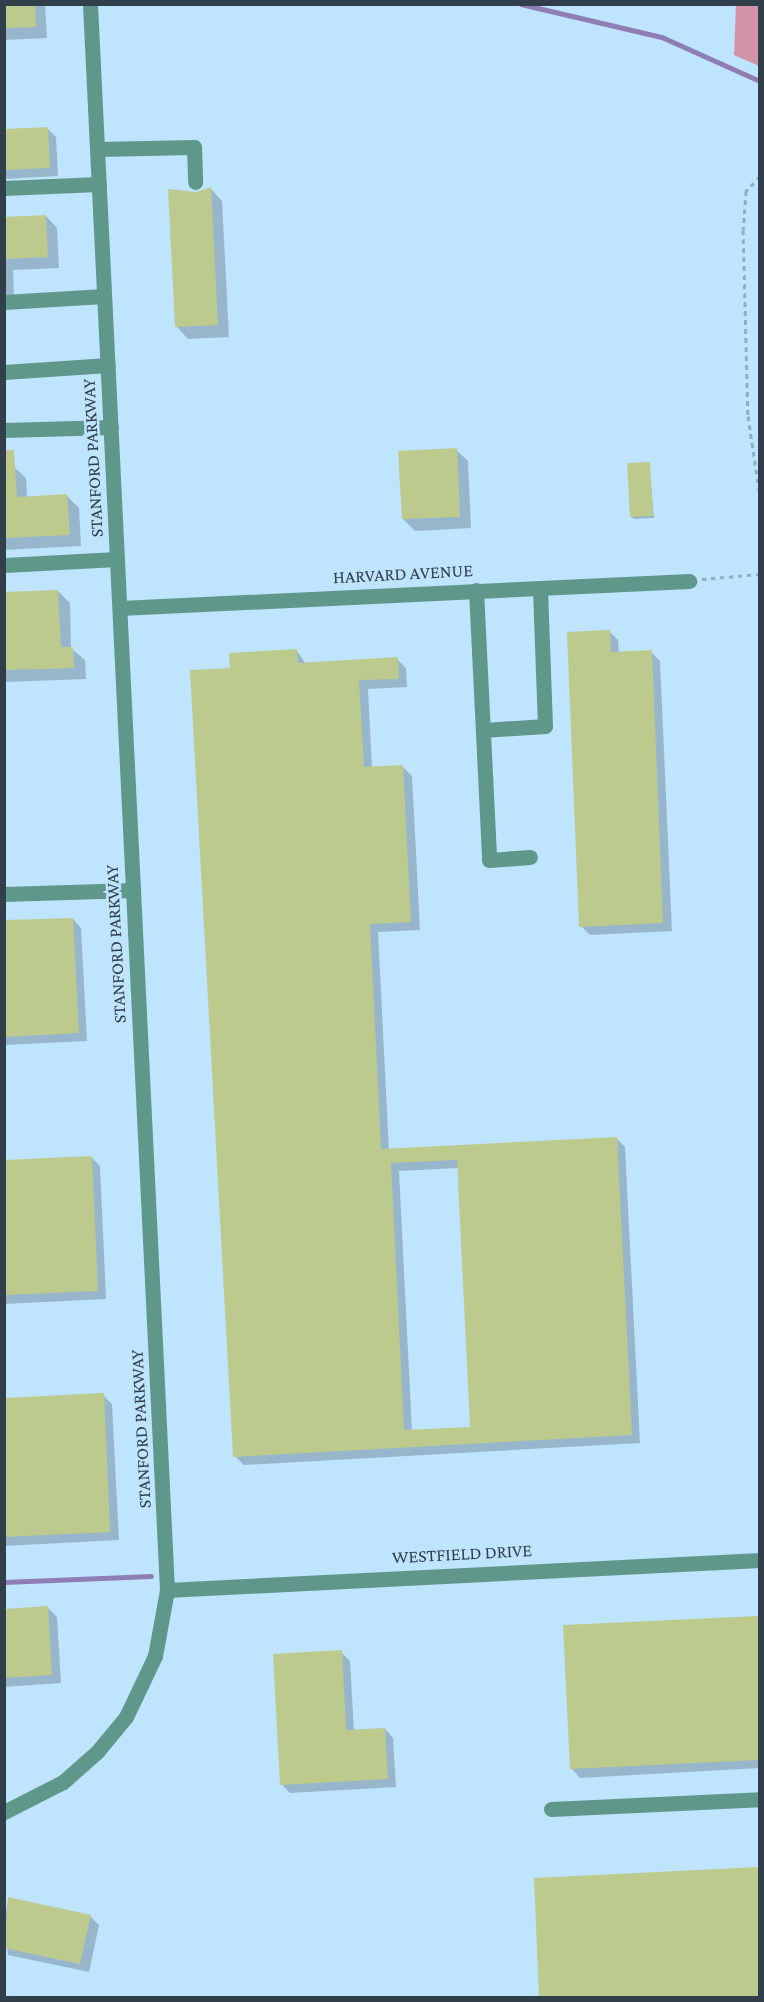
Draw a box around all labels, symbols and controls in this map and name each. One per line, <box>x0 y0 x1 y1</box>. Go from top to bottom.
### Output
street label: STANFORD PARKWAY <box>78 378 108 538</box>
street label: HARVARD AVENUE <box>333 560 473 588</box>
street label: STANFORD PARKWAY <box>101 864 131 1024</box>
street label: STANFORD PARKWAY <box>126 1349 156 1509</box>
street label: WESTFIELD DRIVE <box>391 1540 533 1568</box>

